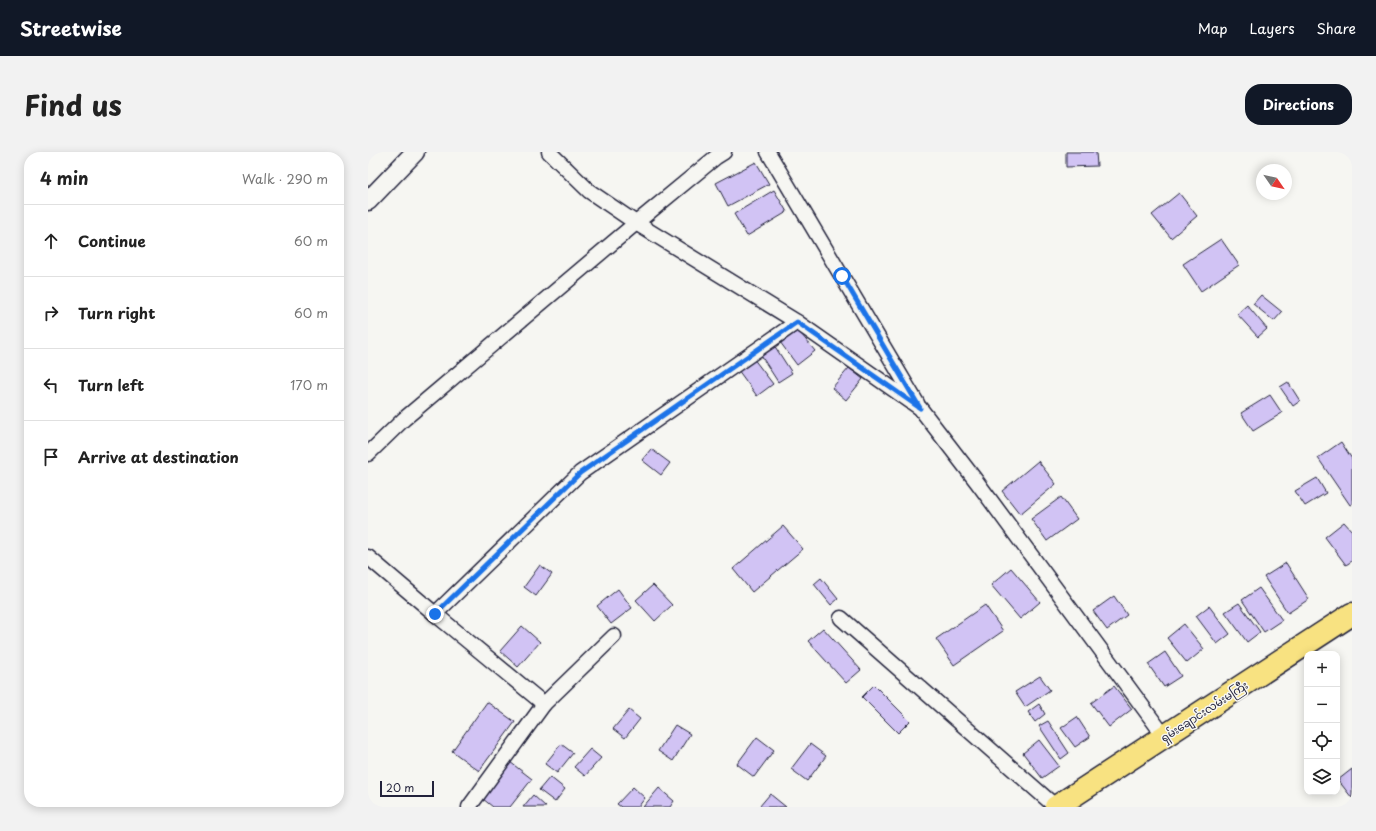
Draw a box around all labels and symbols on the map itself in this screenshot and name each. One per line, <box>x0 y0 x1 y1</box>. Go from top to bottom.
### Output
north arrow <box>1256 164 1292 200</box>
route start <box>833 267 851 285</box>
route end <box>426 605 444 623</box>
street label: ရှမ်းချောင်းလမ်းမကြီး <box>1157 676 1252 747</box>
scale bar <box>380 779 434 798</box>

